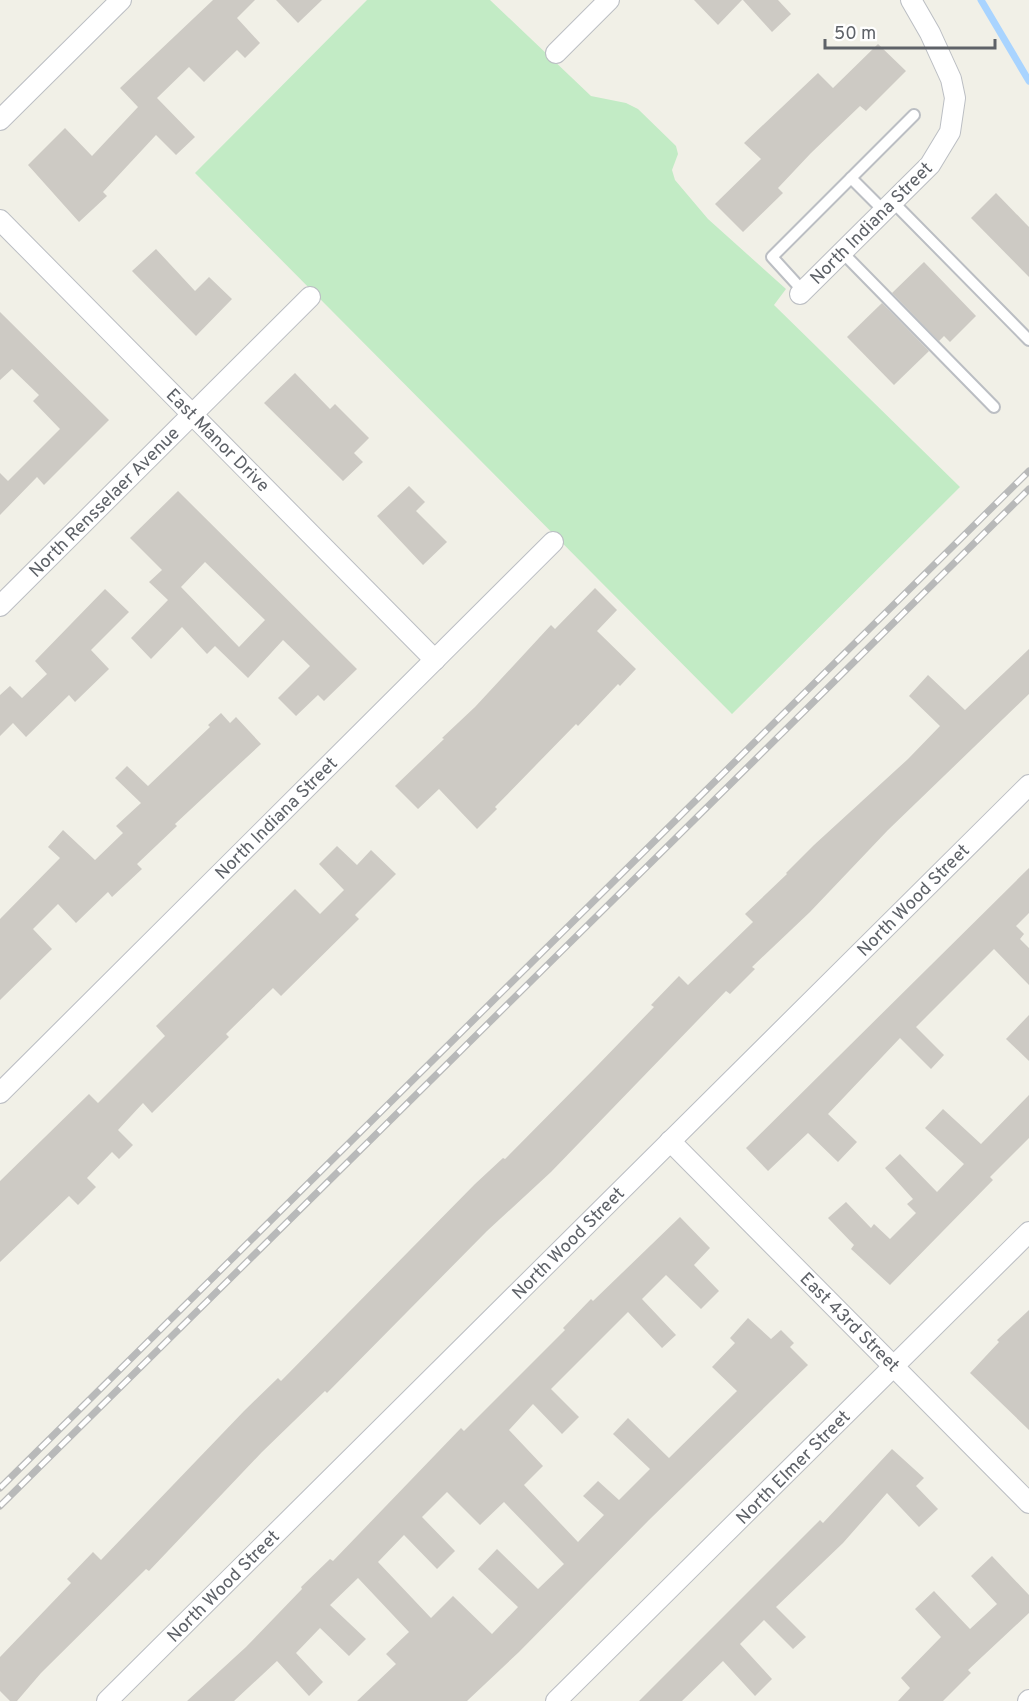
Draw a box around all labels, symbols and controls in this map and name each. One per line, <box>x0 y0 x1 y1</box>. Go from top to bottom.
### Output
scale bar <box>825 12 994 50</box>
text: 50 m <box>834 23 876 46</box>
street label: North Indiana Street <box>806 158 938 290</box>
street label: East Manor Drive <box>160 384 274 498</box>
street label: North Rensselaer Avenue <box>25 423 185 583</box>
street label: North Indiana Street <box>211 753 343 885</box>
street label: North Wood Street <box>853 840 975 962</box>
street label: North Wood Street <box>508 1183 630 1305</box>
street label: East 43rd Street <box>794 1268 904 1378</box>
street label: North Elmer Street <box>732 1406 856 1530</box>
street label: North Wood Street <box>163 1526 285 1648</box>

